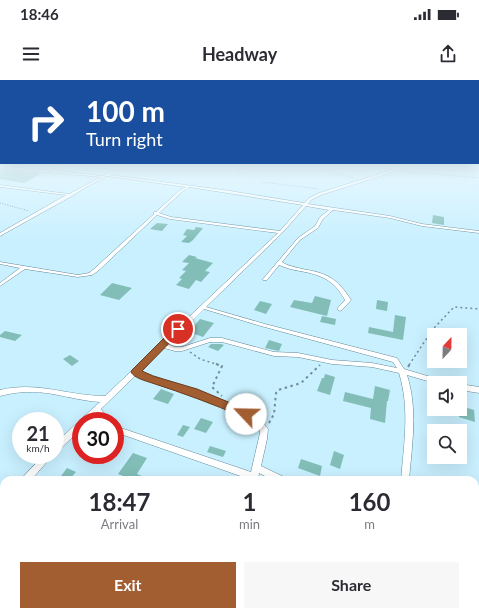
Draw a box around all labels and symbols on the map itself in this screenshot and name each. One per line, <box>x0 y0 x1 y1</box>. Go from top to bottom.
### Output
pin <box>161 312 195 346</box>
north arrow <box>427 328 467 368</box>
position arrow <box>225 393 267 435</box>
speed limit sign: 30 <box>72 412 124 464</box>

